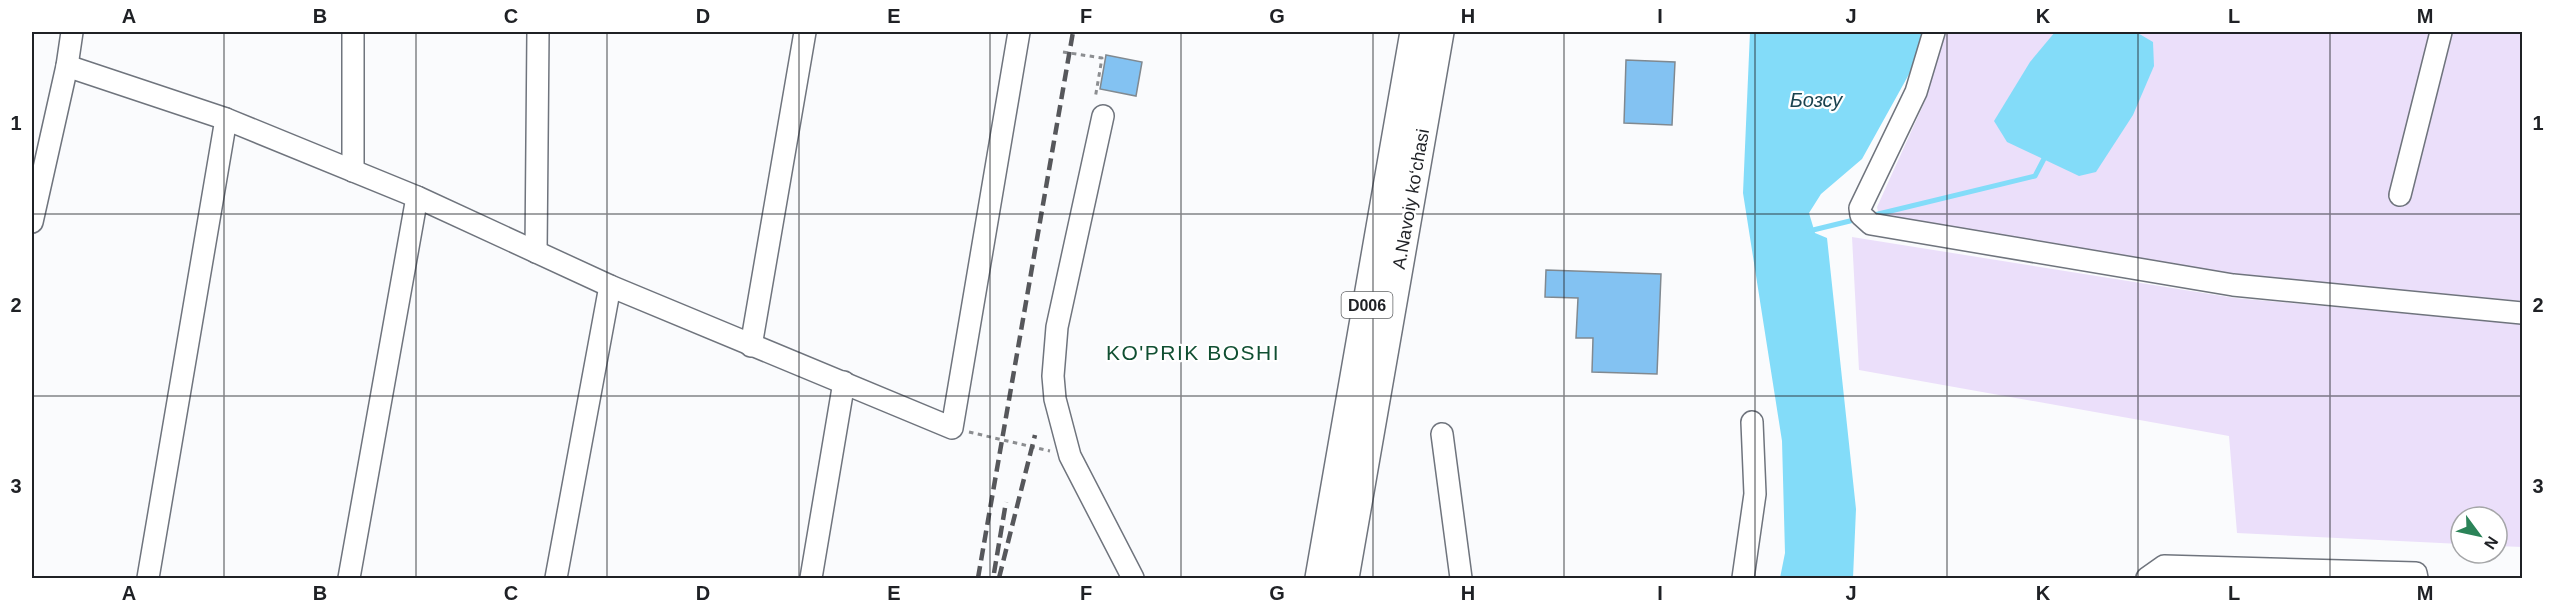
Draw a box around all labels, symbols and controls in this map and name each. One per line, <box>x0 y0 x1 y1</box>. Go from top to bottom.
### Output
text: A <box>122 5 136 27</box>
text: B <box>313 5 327 27</box>
text: C <box>504 5 518 27</box>
text: D <box>696 5 710 27</box>
text: E <box>887 5 901 27</box>
text: F <box>1080 5 1092 27</box>
text: G <box>1269 5 1285 27</box>
text: H <box>1461 5 1475 27</box>
text: I <box>1657 5 1663 27</box>
text: J <box>1845 5 1857 27</box>
text: K <box>2036 5 2051 27</box>
text: L <box>2228 5 2240 27</box>
text: M <box>2417 5 2433 27</box>
water label: Бозсу <box>1790 89 1843 111</box>
text: 1 <box>10 112 22 134</box>
text: 1 <box>2532 112 2544 134</box>
street label: A.Navoiy ko‘chasi <box>1389 127 1433 271</box>
road number: D006 <box>1342 292 1392 318</box>
text: 2 <box>10 294 22 316</box>
text: 2 <box>2532 294 2544 316</box>
district label: KO'PRIK BOSHI <box>1106 341 1280 364</box>
text: 3 <box>10 475 22 497</box>
text: 3 <box>2532 475 2544 497</box>
north arrow <box>2449 505 2509 565</box>
text: N <box>2481 533 2501 552</box>
text: A <box>122 582 136 604</box>
text: B <box>313 582 327 604</box>
text: C <box>504 582 518 604</box>
text: D <box>696 582 710 604</box>
text: E <box>887 582 901 604</box>
text: F <box>1080 582 1092 604</box>
text: G <box>1269 582 1285 604</box>
text: H <box>1461 582 1475 604</box>
text: I <box>1657 582 1663 604</box>
text: J <box>1845 582 1857 604</box>
text: K <box>2036 582 2051 604</box>
text: L <box>2228 582 2240 604</box>
text: M <box>2417 582 2433 604</box>

